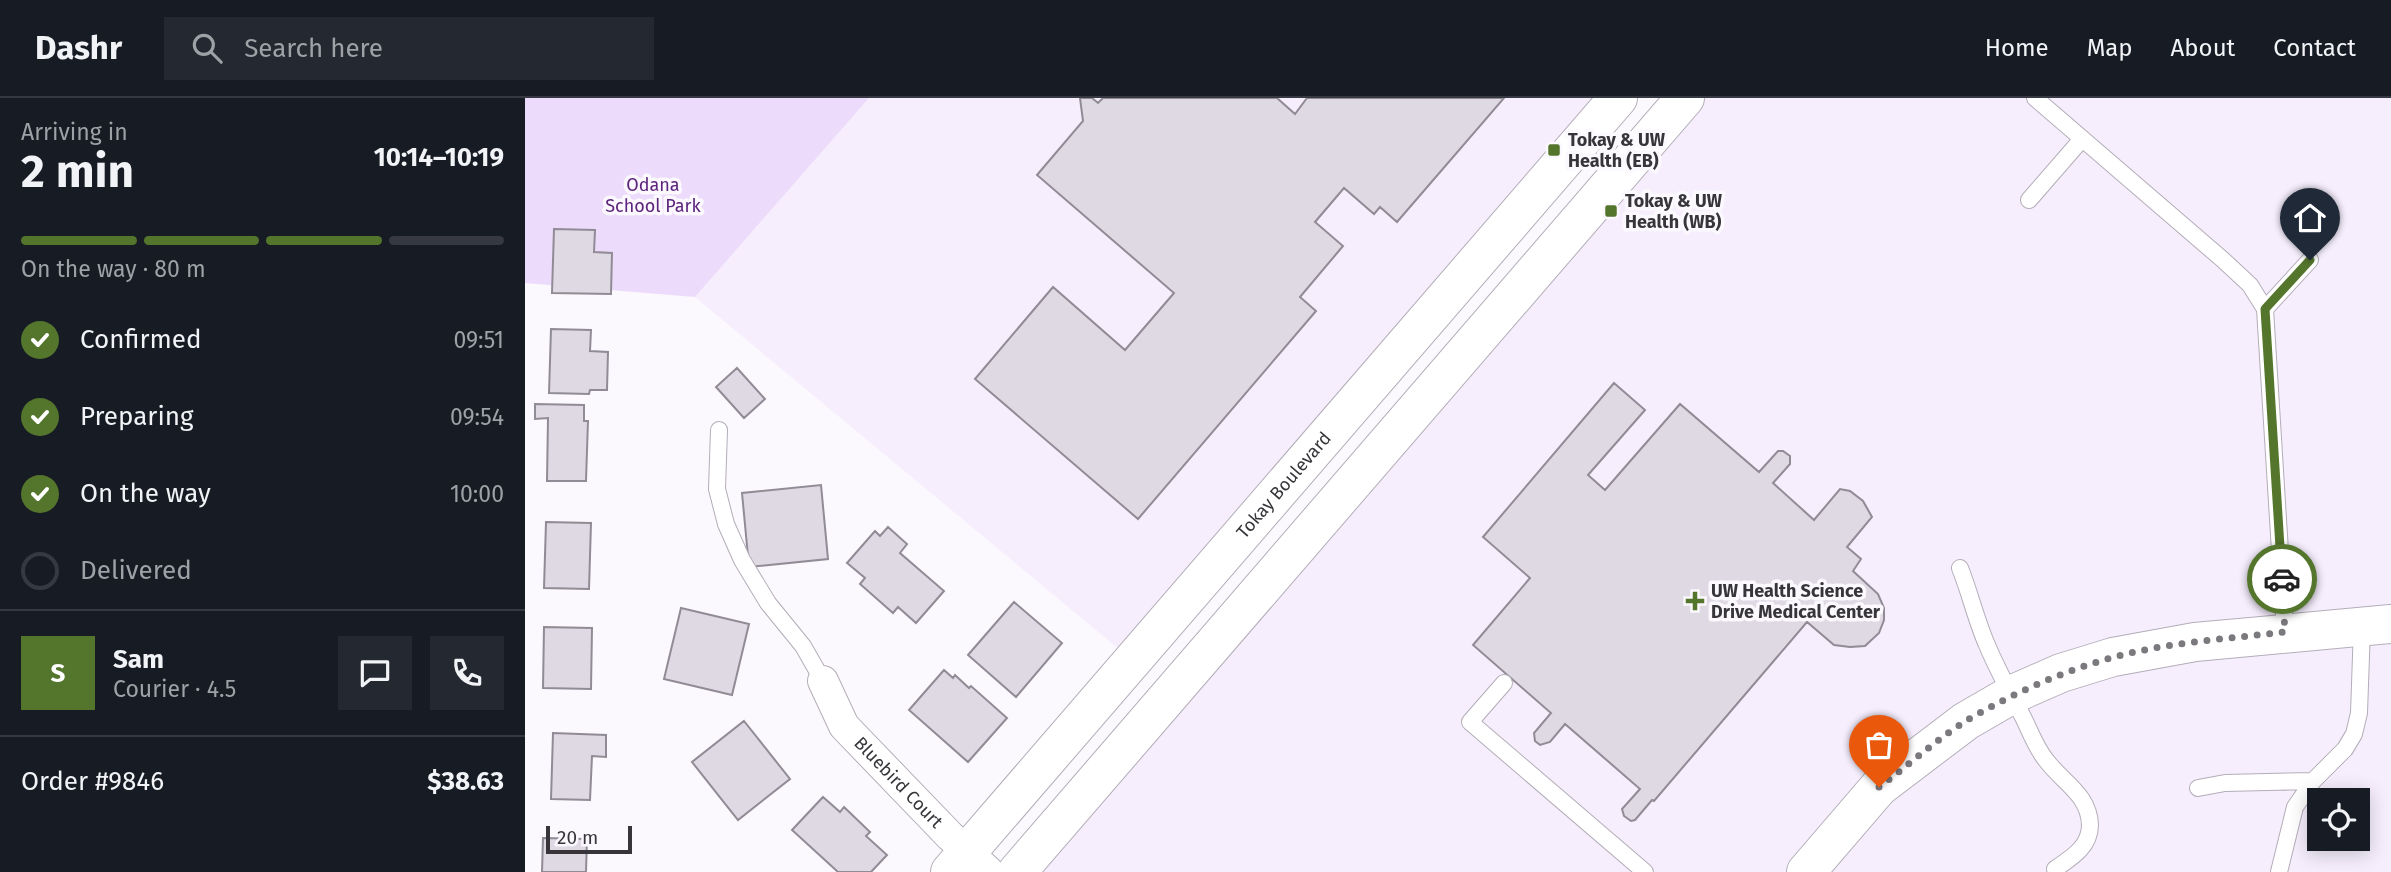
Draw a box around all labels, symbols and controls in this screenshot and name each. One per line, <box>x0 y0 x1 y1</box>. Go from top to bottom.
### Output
search box <box>164 17 654 80</box>
text: Dashr <box>35 28 122 68</box>
icon: search <box>188 29 226 67</box>
text: Search here <box>244 33 383 64</box>
text: Home <box>1985 34 2049 62</box>
text: Map <box>2087 34 2133 62</box>
text: About <box>2171 34 2235 62</box>
text: Contact <box>2273 34 2356 62</box>
text: Arriving in <box>21 118 128 146</box>
place label: Tokay & UW Health (EB) <box>1568 129 1666 172</box>
text: 10:14–10:19 <box>374 142 504 173</box>
marker: Tokay & UW Health (EB) <box>1546 142 1562 158</box>
text: 2 min <box>21 144 134 199</box>
park label: Odana School Park <box>605 174 702 217</box>
pin <box>2280 188 2340 260</box>
place label: Tokay & UW Health (WB) <box>1625 190 1723 233</box>
icon: home <box>2291 199 2329 237</box>
marker: Tokay & UW Health (WB) <box>1603 203 1619 219</box>
text: On the way · 80 m <box>21 255 206 283</box>
icon: check <box>21 321 59 359</box>
text: Confirmed <box>80 324 201 355</box>
text: 09:51 <box>453 326 504 354</box>
icon: check <box>21 398 59 436</box>
text: Preparing <box>80 401 193 432</box>
text: 09:54 <box>450 403 504 431</box>
street label: Tokay Boulevard <box>1232 427 1336 543</box>
icon: check <box>21 475 59 513</box>
text: On the way <box>80 478 211 509</box>
text: 10:00 <box>450 480 504 508</box>
courier <box>2247 544 2317 614</box>
text: Delivered <box>80 555 192 586</box>
icon: car <box>2263 560 2301 598</box>
place label: UW Health Science Drive Medical Center <box>1711 580 1881 623</box>
marker: UW Health Science Drive Medical Center <box>1685 591 1705 611</box>
button: chat <box>338 636 412 710</box>
button: phone <box>430 636 504 710</box>
text: Sam <box>113 644 164 675</box>
text: S <box>51 658 65 689</box>
text: Courier · 4.5 <box>113 675 236 703</box>
pin <box>1849 715 1909 787</box>
icon: bag <box>1860 726 1898 764</box>
street label: Bluebird Court <box>849 732 948 833</box>
text: Order #9846 <box>21 766 164 797</box>
text: $38.63 <box>427 766 504 797</box>
map controls <box>2307 788 2370 851</box>
button: locate <box>2307 788 2370 851</box>
scale bar <box>546 823 632 855</box>
text: 20 m <box>557 826 598 849</box>

